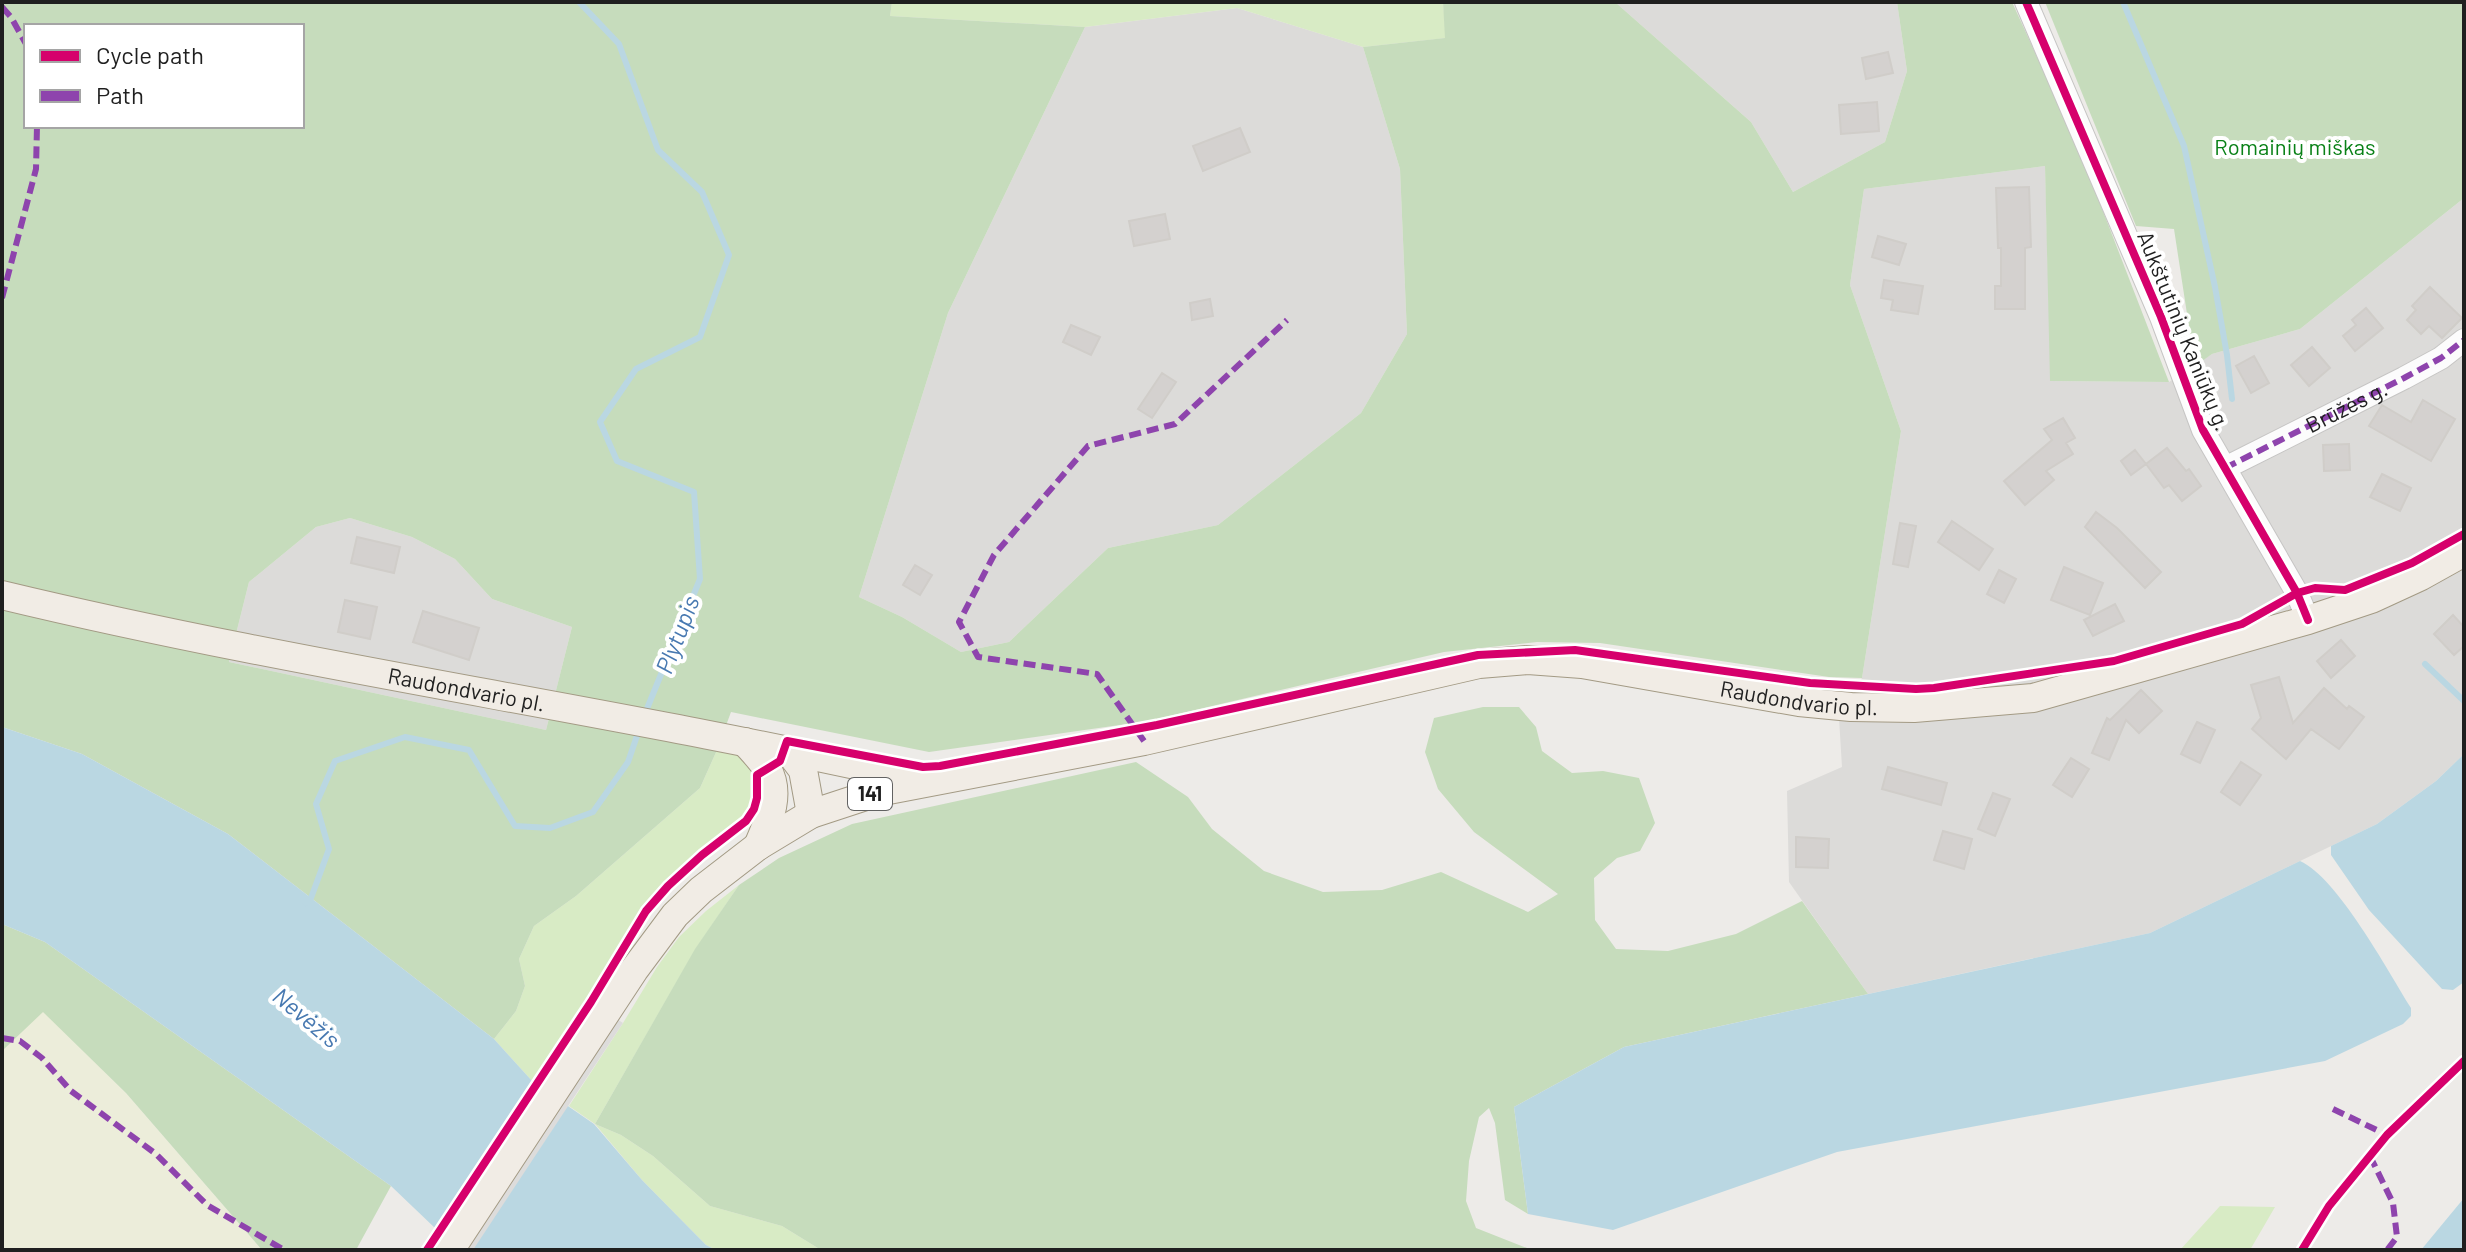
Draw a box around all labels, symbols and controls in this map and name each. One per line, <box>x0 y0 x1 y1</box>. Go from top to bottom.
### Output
legend <box>24 24 304 128</box>
text: Cycle path <box>96 40 204 69</box>
text: Path <box>96 80 144 109</box>
park label: Romainių miškas <box>2214 133 2376 159</box>
street label: Aukštutinių Kaniūkų g. <box>2133 227 2237 434</box>
street label: Brūžės g. <box>2301 375 2391 437</box>
water label: Plytupis <box>649 592 705 677</box>
street label: Raudondvario pl. <box>386 661 547 716</box>
street label: Raudondvario pl. <box>1718 674 1878 719</box>
road number: 141 <box>848 778 892 810</box>
water label: Nevėžis <box>268 981 346 1053</box>

